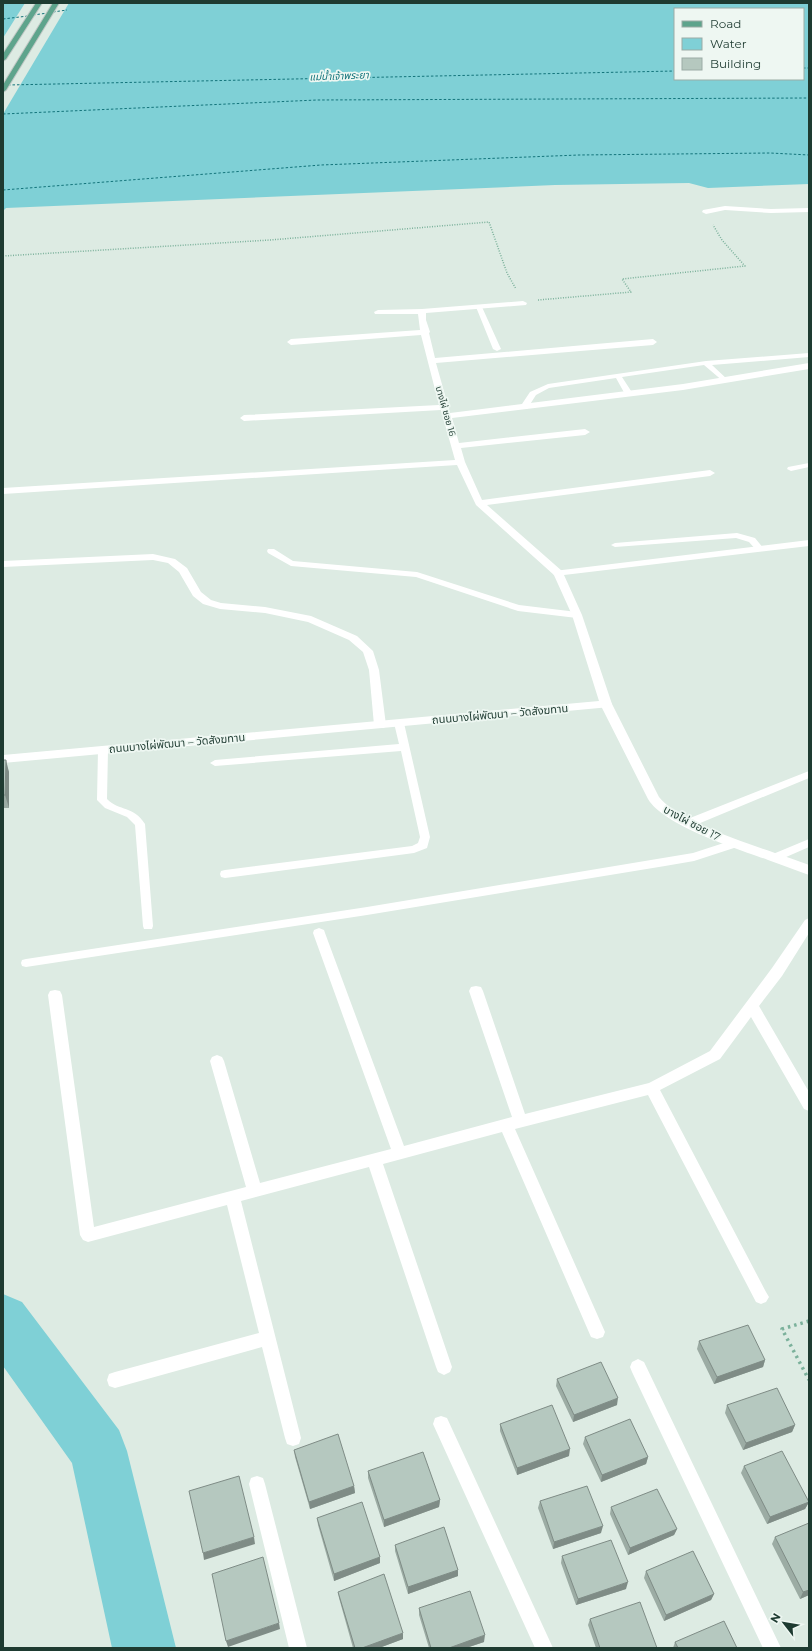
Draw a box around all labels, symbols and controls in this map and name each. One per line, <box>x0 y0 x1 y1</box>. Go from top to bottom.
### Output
legend <box>674 8 804 80</box>
text: Road <box>710 16 741 31</box>
text: Water <box>710 36 747 51</box>
text: Building <box>710 56 761 71</box>
water label: แม่น้ำเจ้าพระยา <box>309 67 370 84</box>
street label: บางไผ่ ซอย 16 <box>434 385 459 438</box>
street label: ถนนบางไผ่พัฒนา – วัดสังฆทาน <box>431 701 569 727</box>
street label: ถนนบางไผ่พัฒนา – วัดสังฆทาน <box>108 730 246 756</box>
street label: บางไผ่ ซอย 17 <box>661 802 723 844</box>
north arrow <box>764 1603 804 1643</box>
text: N <box>767 1610 784 1625</box>

